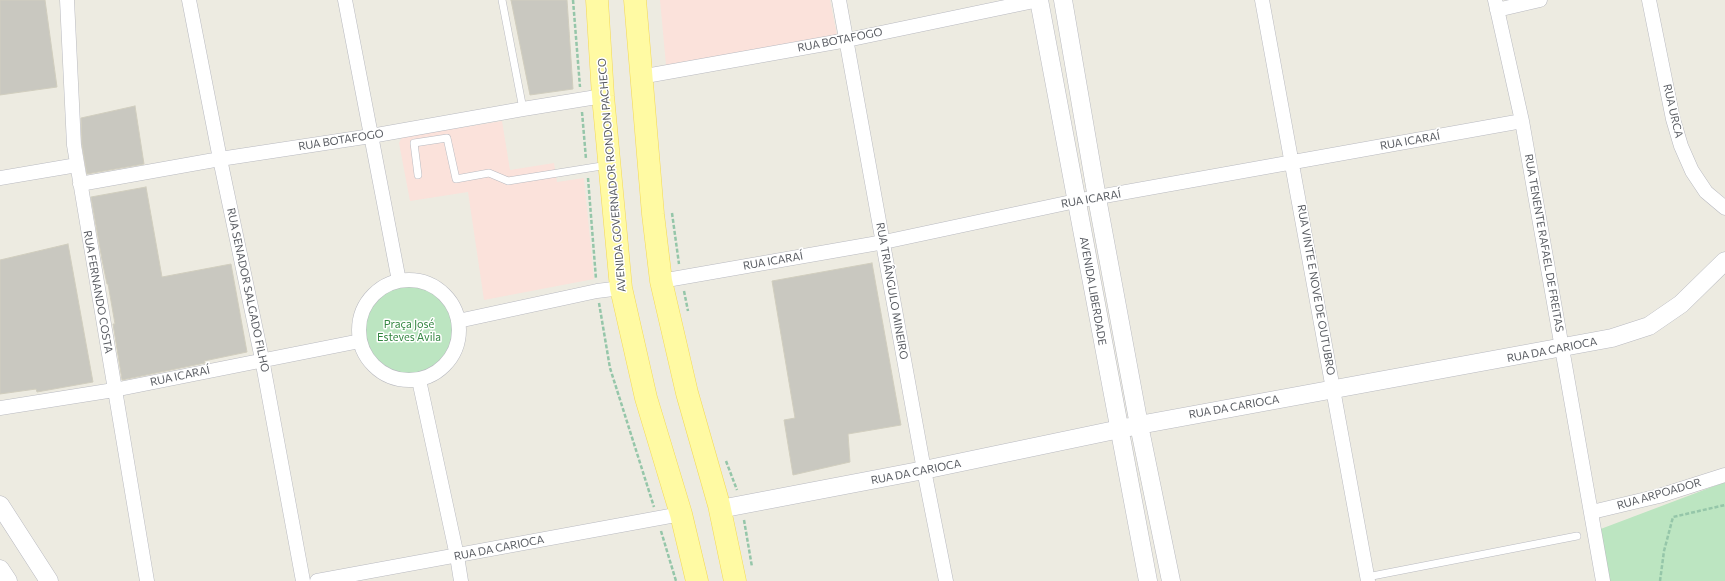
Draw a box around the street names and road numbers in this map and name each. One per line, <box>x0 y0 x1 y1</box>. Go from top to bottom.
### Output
street label: RUA BOTAFOGO <box>796 25 884 55</box>
street label: AVENIDA GOVERNADOR RONDON PACHECO <box>595 57 629 293</box>
street label: RUA URCA <box>1660 83 1686 139</box>
street label: RUA BOTAFOGO <box>297 127 385 153</box>
street label: RUA ICARAÍ <box>1379 129 1441 153</box>
street label: RUA TENENTE RAFAEL DE FREITAS <box>1522 153 1566 333</box>
street label: RUA ICARAÍ <box>1060 187 1122 211</box>
street label: RUA VINTE E NOVE DE OUTUBRO <box>1294 204 1338 376</box>
street label: RUA SENADOR SALGADO FILHO <box>224 207 272 373</box>
street label: RUA TRIÂNGULO MINEIRO <box>873 221 911 361</box>
street label: RUA FERNANDO COSTA <box>81 229 115 355</box>
street label: AVENIDA LIBERDADE <box>1077 236 1109 346</box>
street label: RUA ICARAÍ <box>742 249 804 273</box>
street label: RUA DA CARIOCA <box>1506 335 1598 365</box>
street label: RUA ICARAÍ <box>149 363 211 389</box>
street label: RUA DA CARIOCA <box>1188 393 1280 421</box>
street label: RUA DA CARIOCA <box>870 457 962 487</box>
street label: RUA ARPOADOR <box>1615 476 1703 512</box>
street label: RUA DA CARIOCA <box>453 533 545 563</box>

